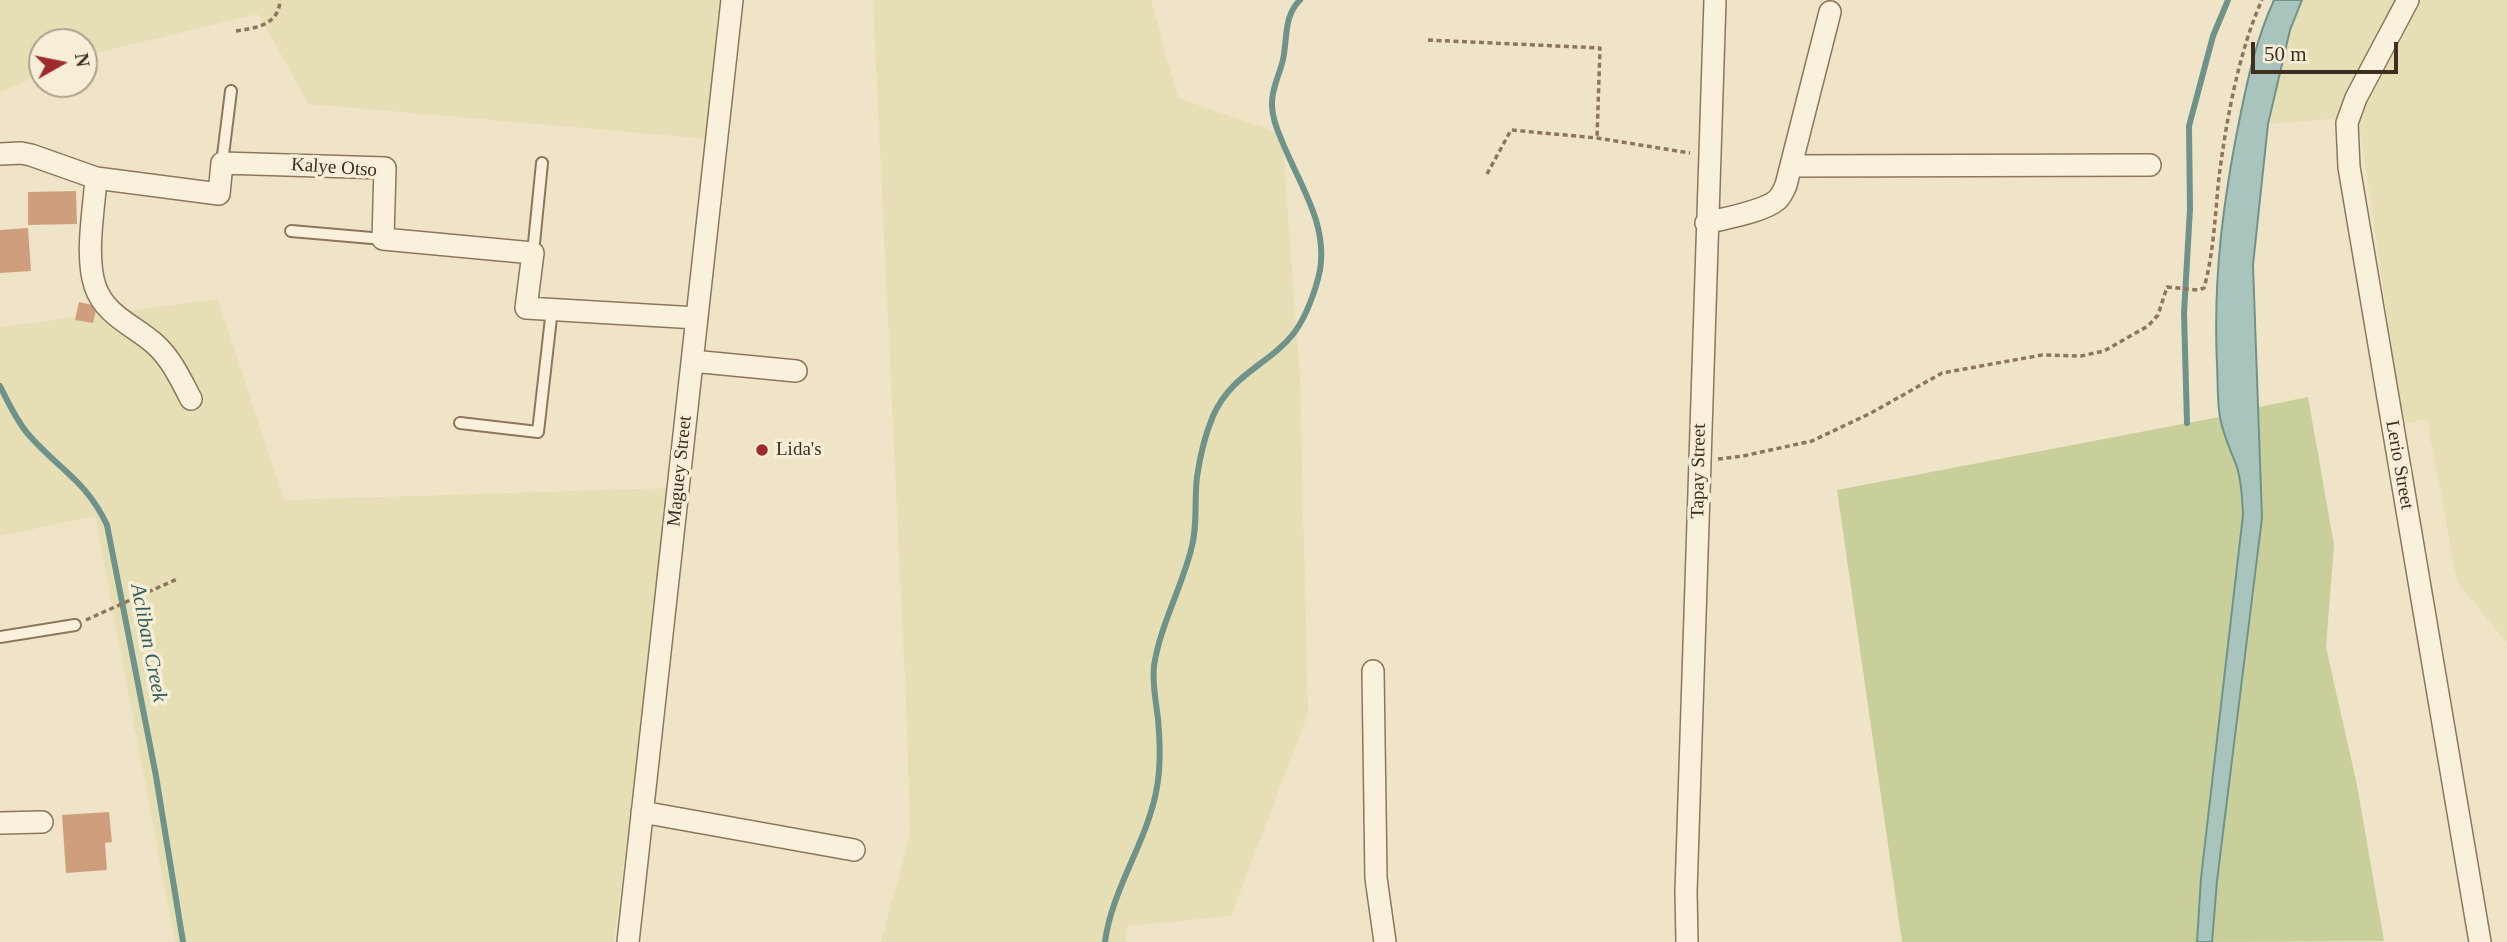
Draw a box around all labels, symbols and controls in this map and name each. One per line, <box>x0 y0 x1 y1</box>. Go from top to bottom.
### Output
north arrow <box>28 28 98 98</box>
scale bar <box>2255 28 2402 72</box>
text: 50 m <box>2264 42 2307 66</box>
text: N <box>71 52 94 68</box>
street label: Kalye Otso <box>290 154 378 182</box>
street label: Maguey Street <box>663 414 697 528</box>
street label: Lerio Street <box>2380 419 2418 511</box>
street label: Tapay Street <box>1687 423 1711 519</box>
place label: Lida's <box>776 439 822 461</box>
marker: Lida's <box>754 442 770 458</box>
water label: Acliban Creek <box>124 582 172 704</box>

